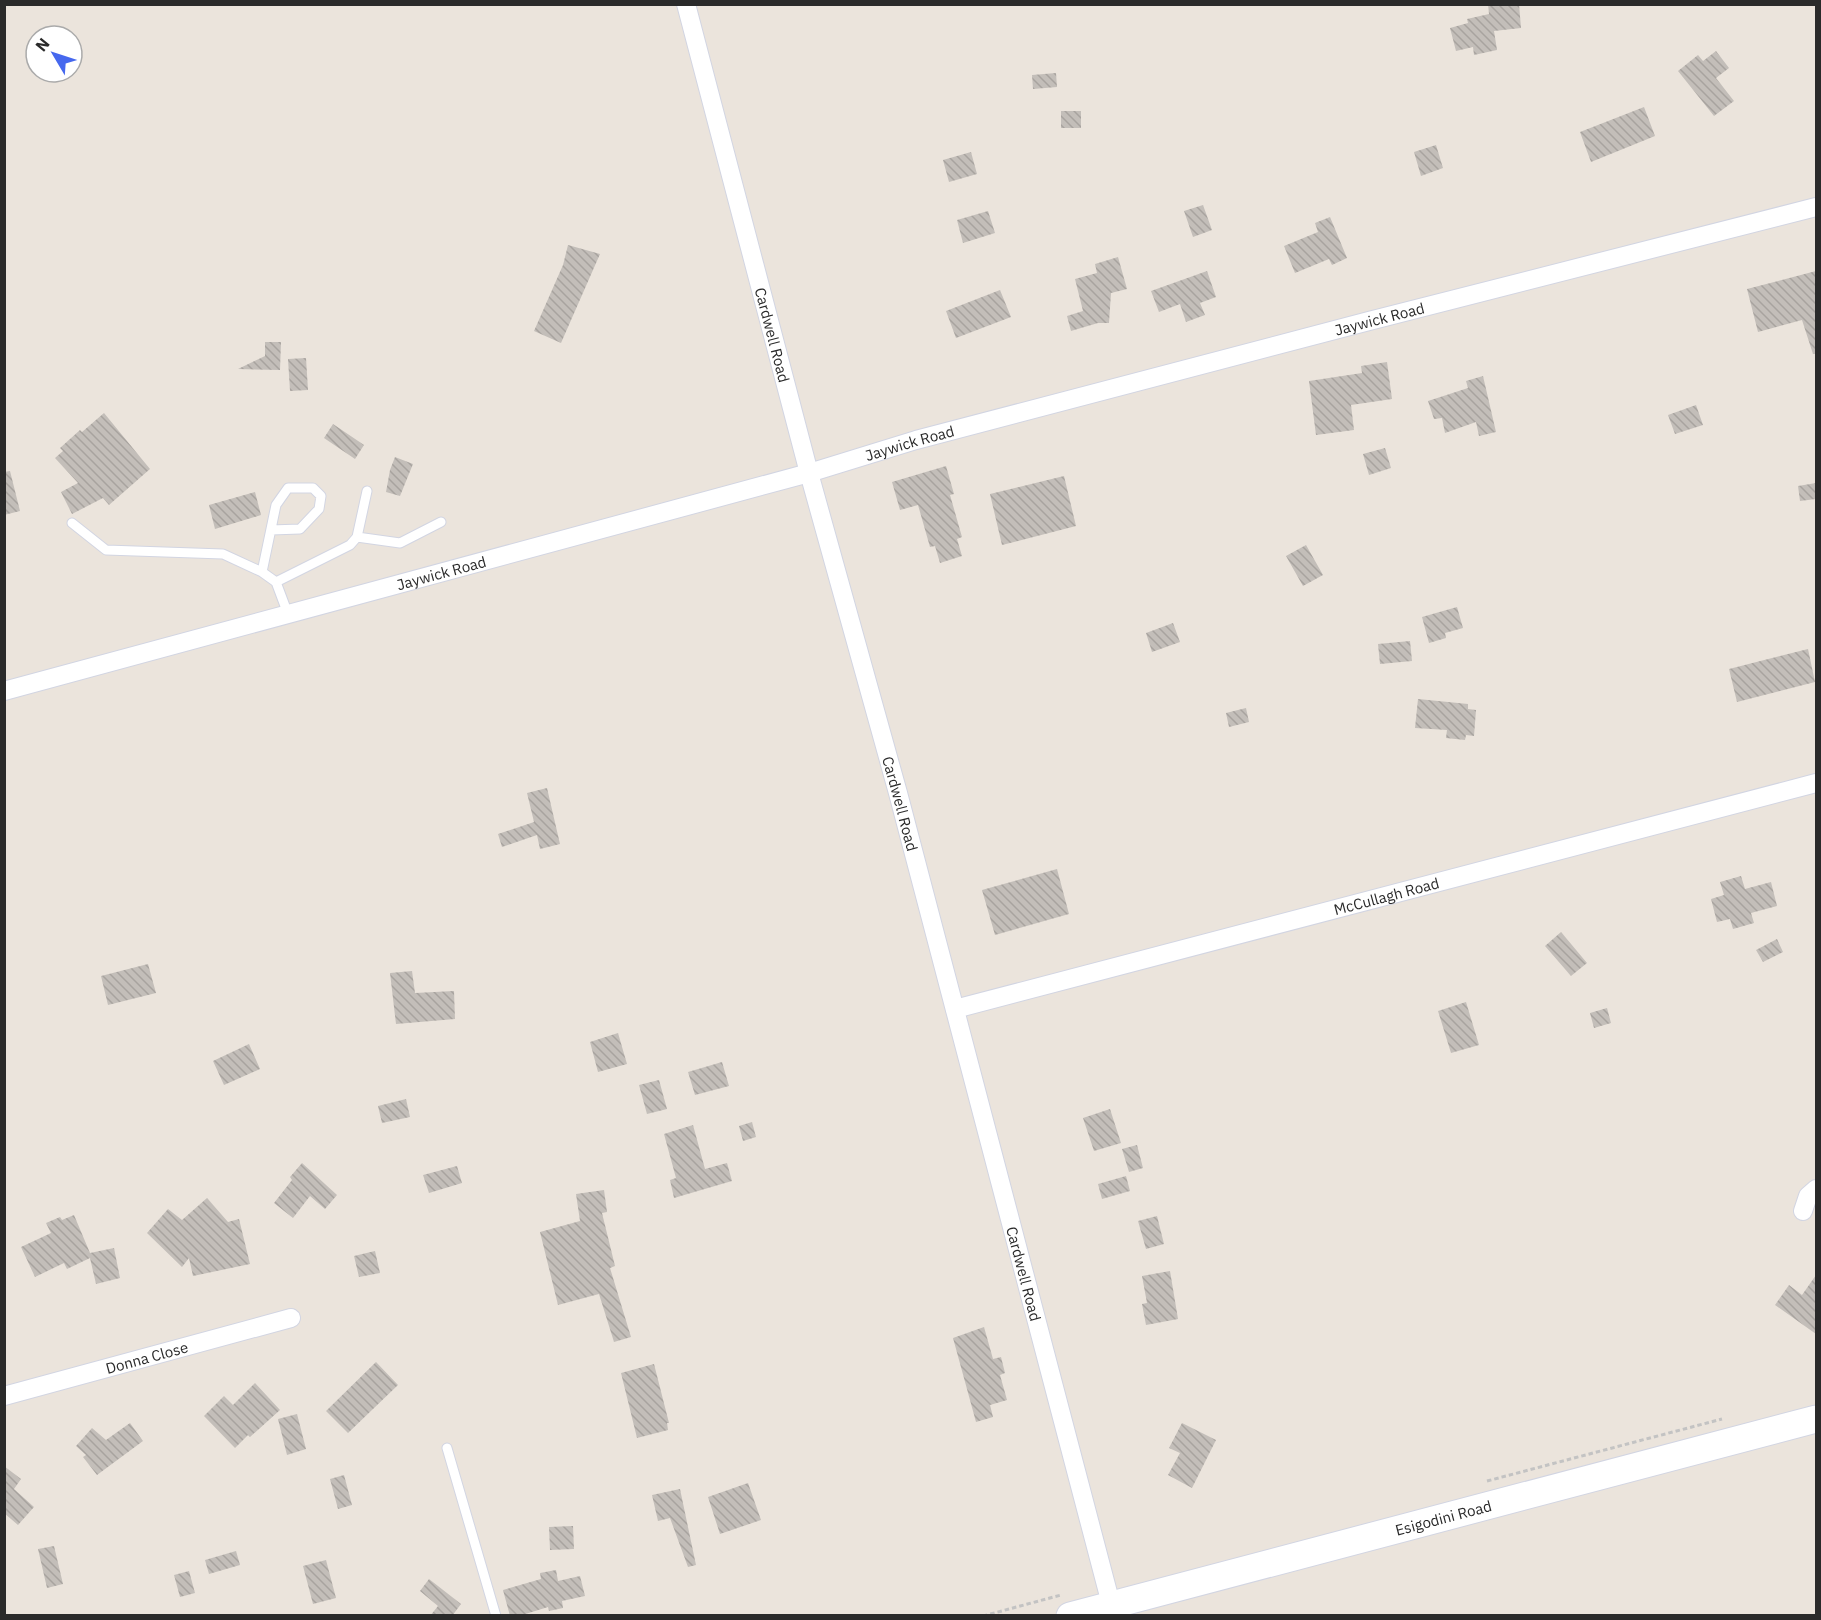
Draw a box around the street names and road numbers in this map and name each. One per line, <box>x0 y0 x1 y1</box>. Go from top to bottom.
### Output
street label: Cardwell Road <box>751 285 794 384</box>
street label: Jaywick Road <box>1332 298 1426 339</box>
street label: Jaywick Road <box>863 421 956 465</box>
street label: Jaywick Road <box>394 551 488 594</box>
street label: Cardwell Road <box>879 754 922 853</box>
street label: McCullagh Road <box>1332 873 1441 919</box>
street label: Cardwell Road <box>1003 1224 1046 1323</box>
street label: Donna Close <box>104 1337 190 1377</box>
street label: Esigodini Road <box>1393 1496 1493 1539</box>

